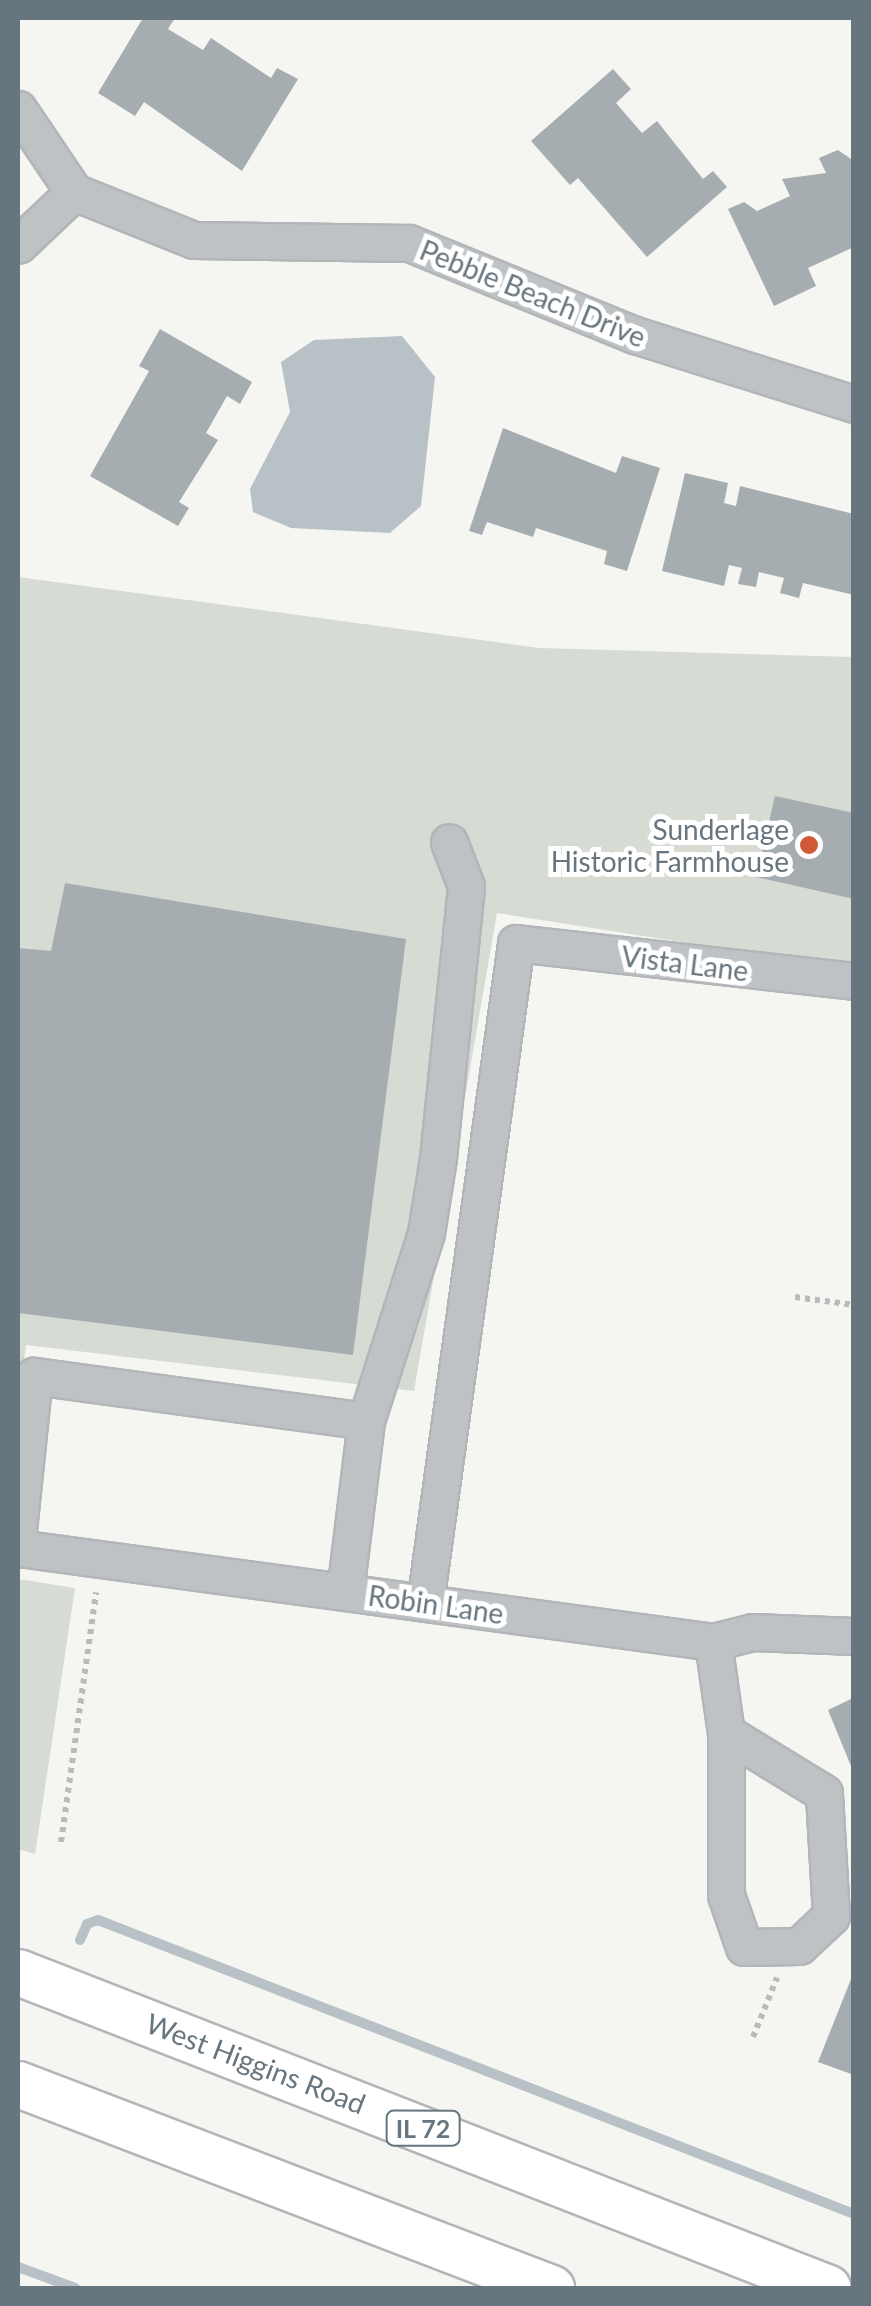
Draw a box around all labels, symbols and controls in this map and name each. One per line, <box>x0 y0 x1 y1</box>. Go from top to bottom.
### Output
street label: Pebble Beach Drive <box>415 232 651 354</box>
place label: Sunderlage Historic Farmhouse <box>551 812 789 878</box>
marker: Sunderlage Historic Farmhouse <box>798 834 820 856</box>
street label: Vista Lane <box>620 939 750 987</box>
street label: Robin Lane <box>366 1578 506 1630</box>
street label: West Higgins Road <box>142 2006 370 2120</box>
road number: IL 72 <box>383 2108 463 2148</box>

